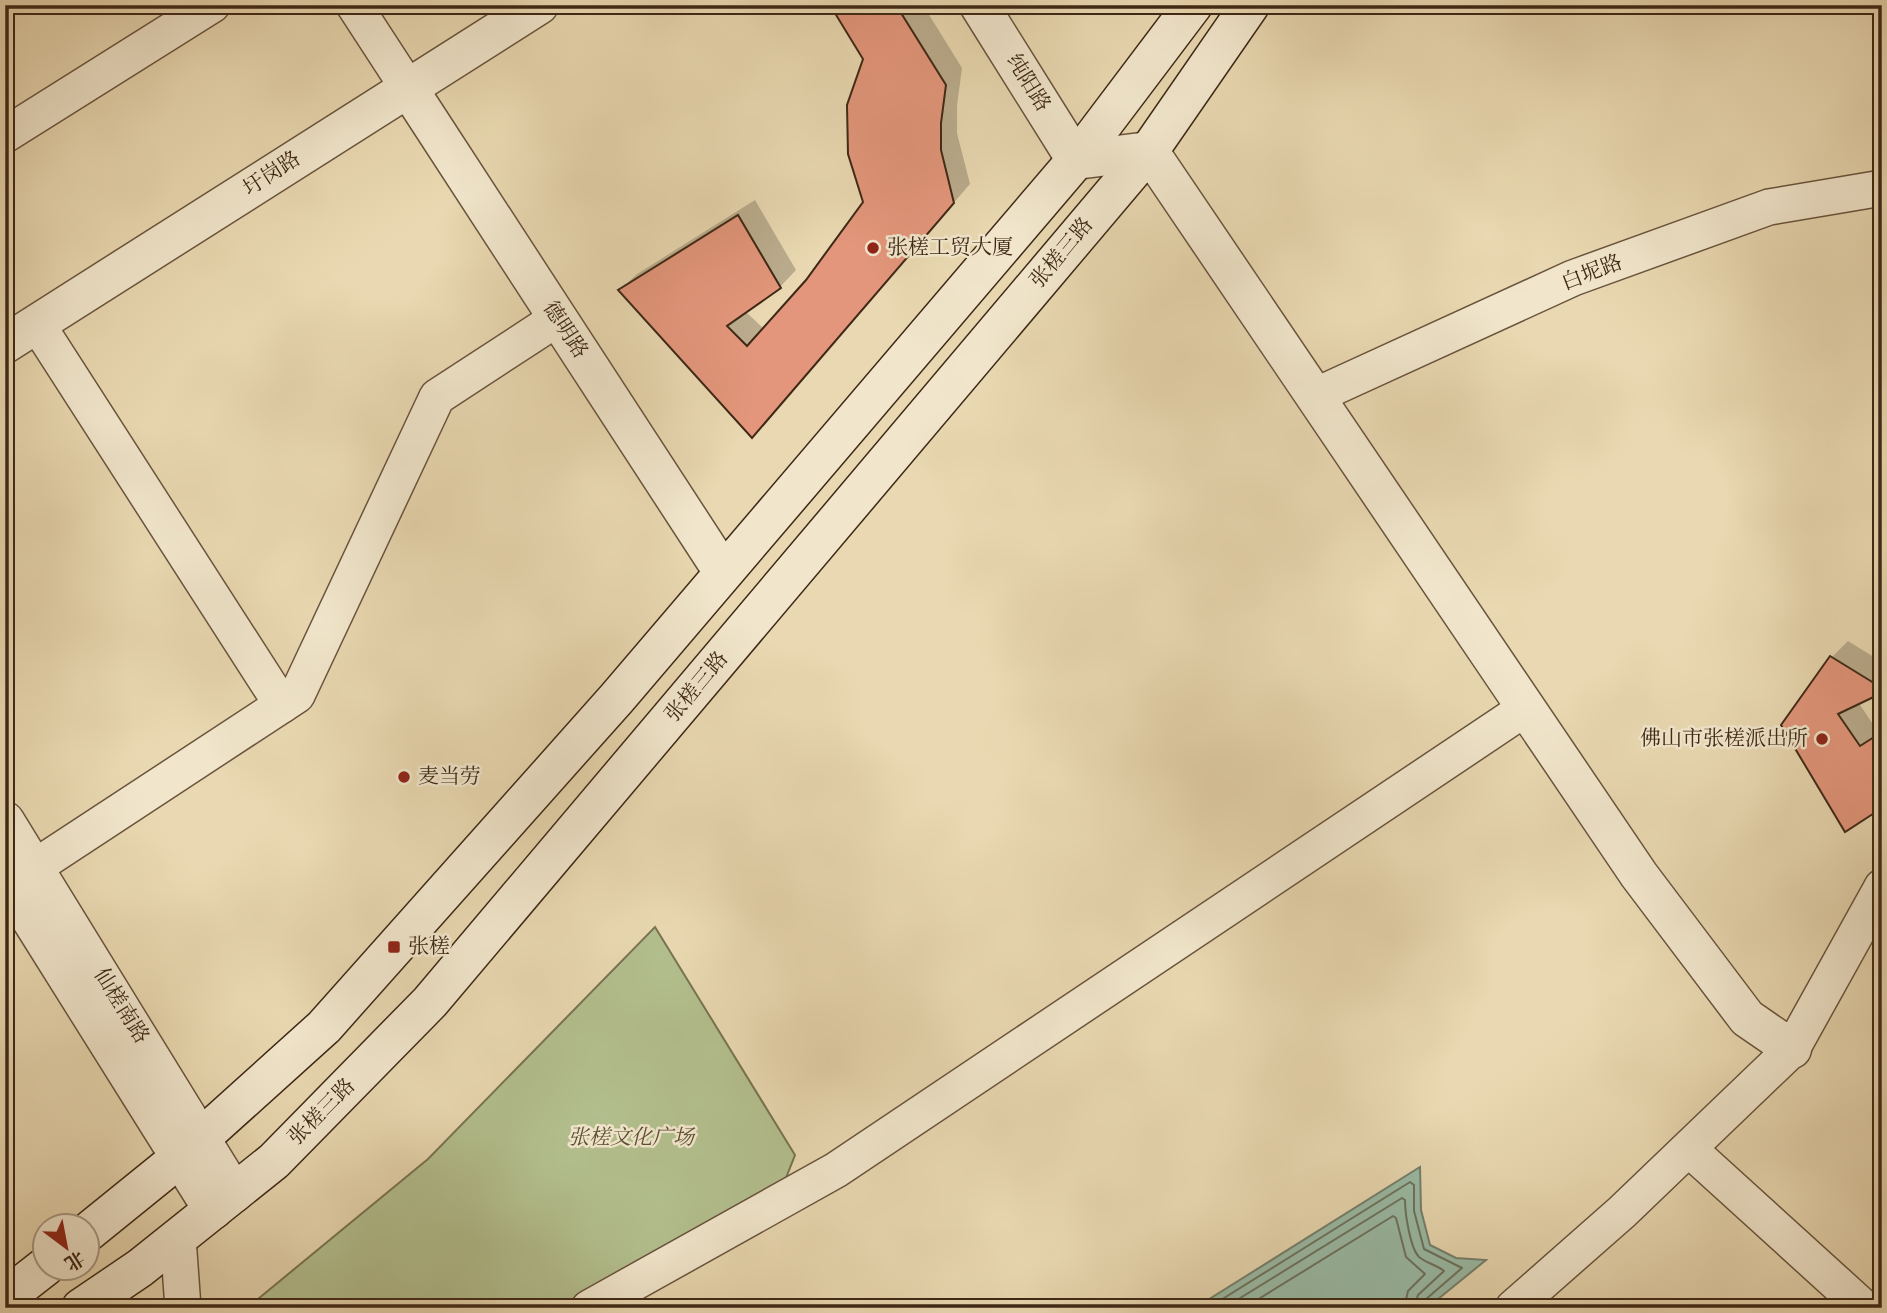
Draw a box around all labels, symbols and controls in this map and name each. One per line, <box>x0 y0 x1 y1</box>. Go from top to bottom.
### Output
street label: 纯阳路 <box>1000 49 1056 117</box>
street label: 圩岗路 <box>239 146 305 202</box>
street label: 张槎三路 <box>1025 212 1099 294</box>
place label: 张槎工贸大厦 <box>887 235 1013 261</box>
marker: 张槎工贸大厦 <box>865 240 881 256</box>
street label: 白坭路 <box>1558 250 1626 296</box>
street label: 德明路 <box>537 297 593 363</box>
street label: 张槎三路 <box>660 646 734 728</box>
place label: 佛山市张槎派出所 <box>1640 726 1808 752</box>
marker: 佛山市张槎派出所 <box>1814 731 1830 747</box>
place label: 麦当劳 <box>418 764 481 790</box>
marker: 麦当劳 <box>396 769 412 785</box>
place label: 张槎 <box>408 934 450 960</box>
marker: 张槎 <box>386 939 402 955</box>
street label: 仙槎南路 <box>88 963 154 1049</box>
street label: 张槎三路 <box>283 1073 361 1151</box>
park label: 张槎文化广场 <box>568 1125 696 1151</box>
north arrow <box>32 1212 102 1282</box>
text: 北 <box>60 1245 88 1275</box>

